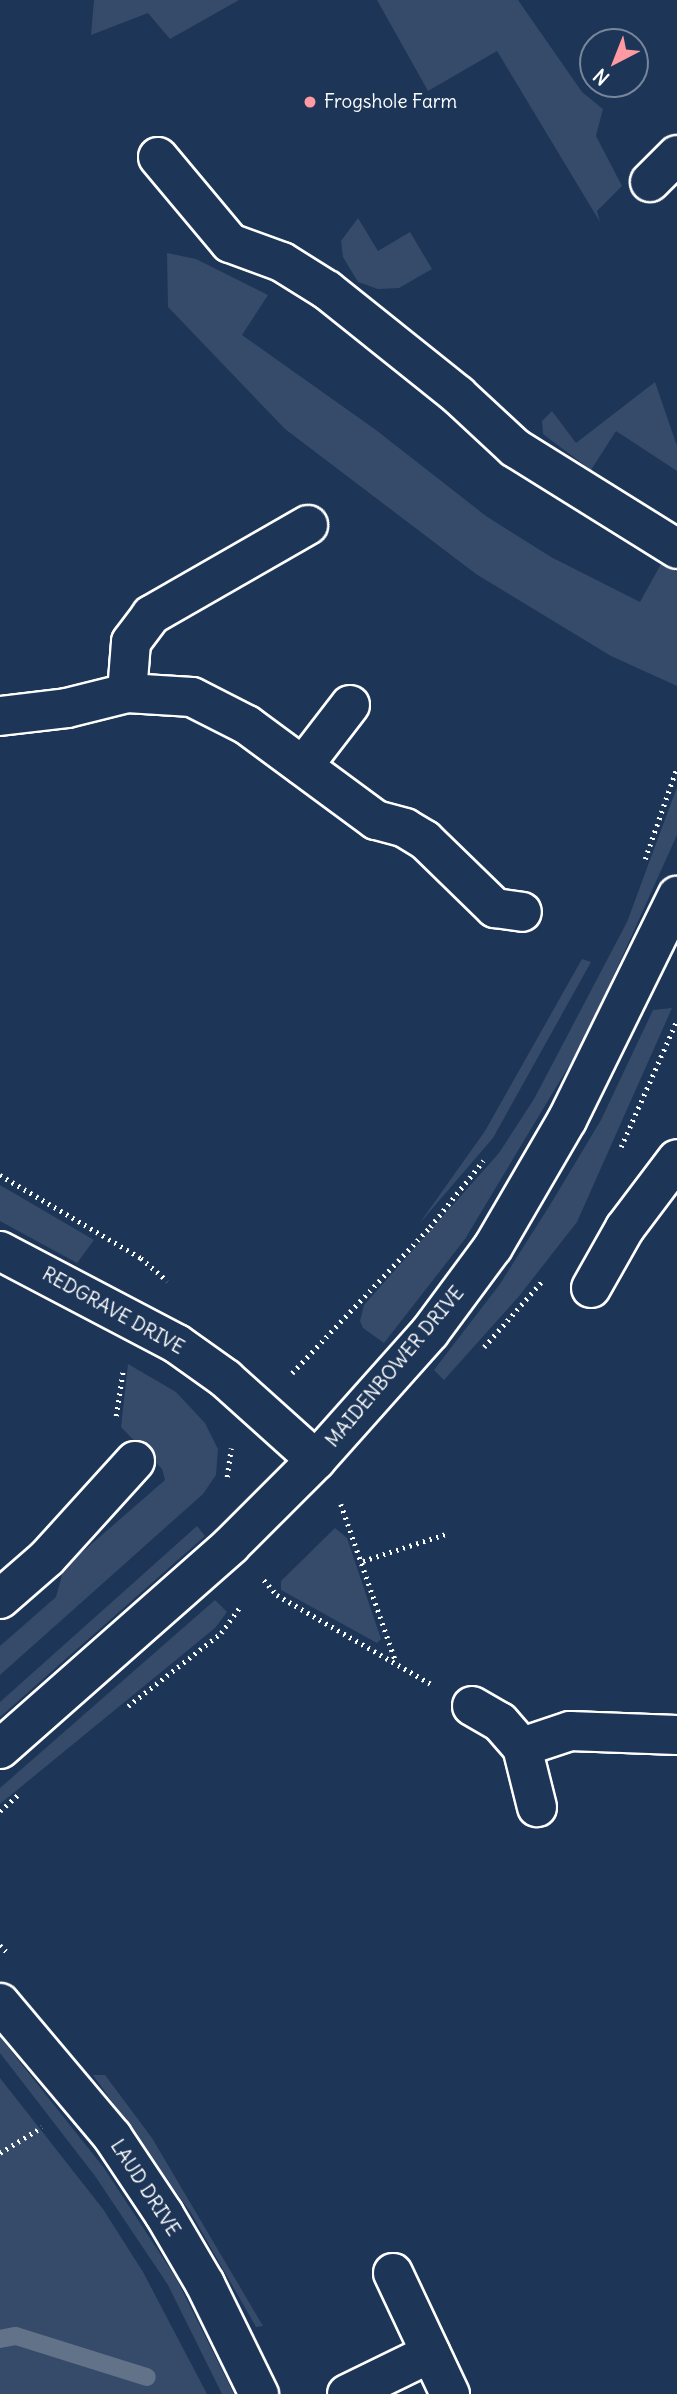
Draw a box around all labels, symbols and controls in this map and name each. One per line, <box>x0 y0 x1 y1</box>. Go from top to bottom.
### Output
north arrow <box>579 28 649 98</box>
text: N <box>588 64 614 90</box>
place label: Frogshole Farm <box>324 91 457 113</box>
marker: Frogshole Farm <box>302 94 318 110</box>
street label: REDGRAVE DRIVE <box>38 1263 188 1359</box>
street label: MAIDENBOWER DRIVE <box>321 1282 469 1452</box>
street label: LAUD DRIVE <box>105 2136 185 2240</box>

